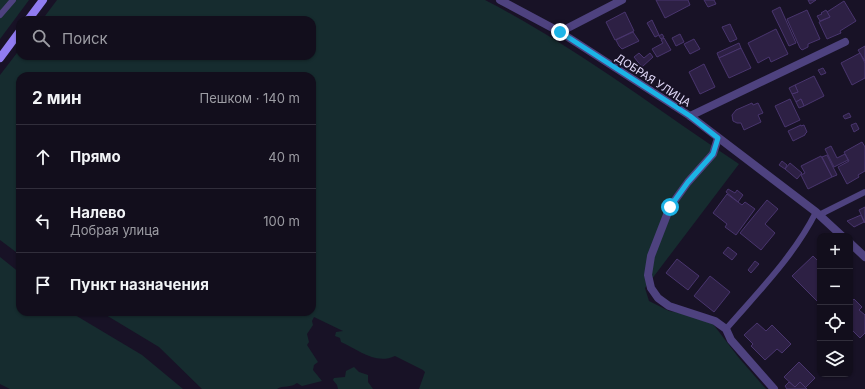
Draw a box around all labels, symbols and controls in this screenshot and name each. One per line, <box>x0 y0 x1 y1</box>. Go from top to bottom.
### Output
search box <box>16 16 316 60</box>
route end <box>551 23 569 41</box>
icon: search <box>30 27 52 49</box>
text: Поиск <box>62 29 108 48</box>
street label: ДОБРАЯ УЛИЦА <box>613 50 694 110</box>
text: 2 мин <box>32 88 82 108</box>
text: Пешком · 140 m <box>200 90 300 106</box>
icon: ahead <box>32 146 54 168</box>
text: Прямо <box>70 147 121 166</box>
text: 40 m <box>268 149 300 165</box>
route start <box>661 198 679 216</box>
text: Налево <box>70 203 126 222</box>
icon: left <box>32 210 54 232</box>
text: 100 m <box>263 213 300 229</box>
text: Добрая улица <box>70 222 159 238</box>
map controls <box>817 233 853 377</box>
button: + <box>817 233 853 269</box>
button: − <box>817 269 853 305</box>
icon: arrive <box>32 274 54 296</box>
text: Пункт назначения <box>70 275 209 294</box>
button: locate <box>817 305 853 341</box>
button: layers <box>817 341 853 377</box>

